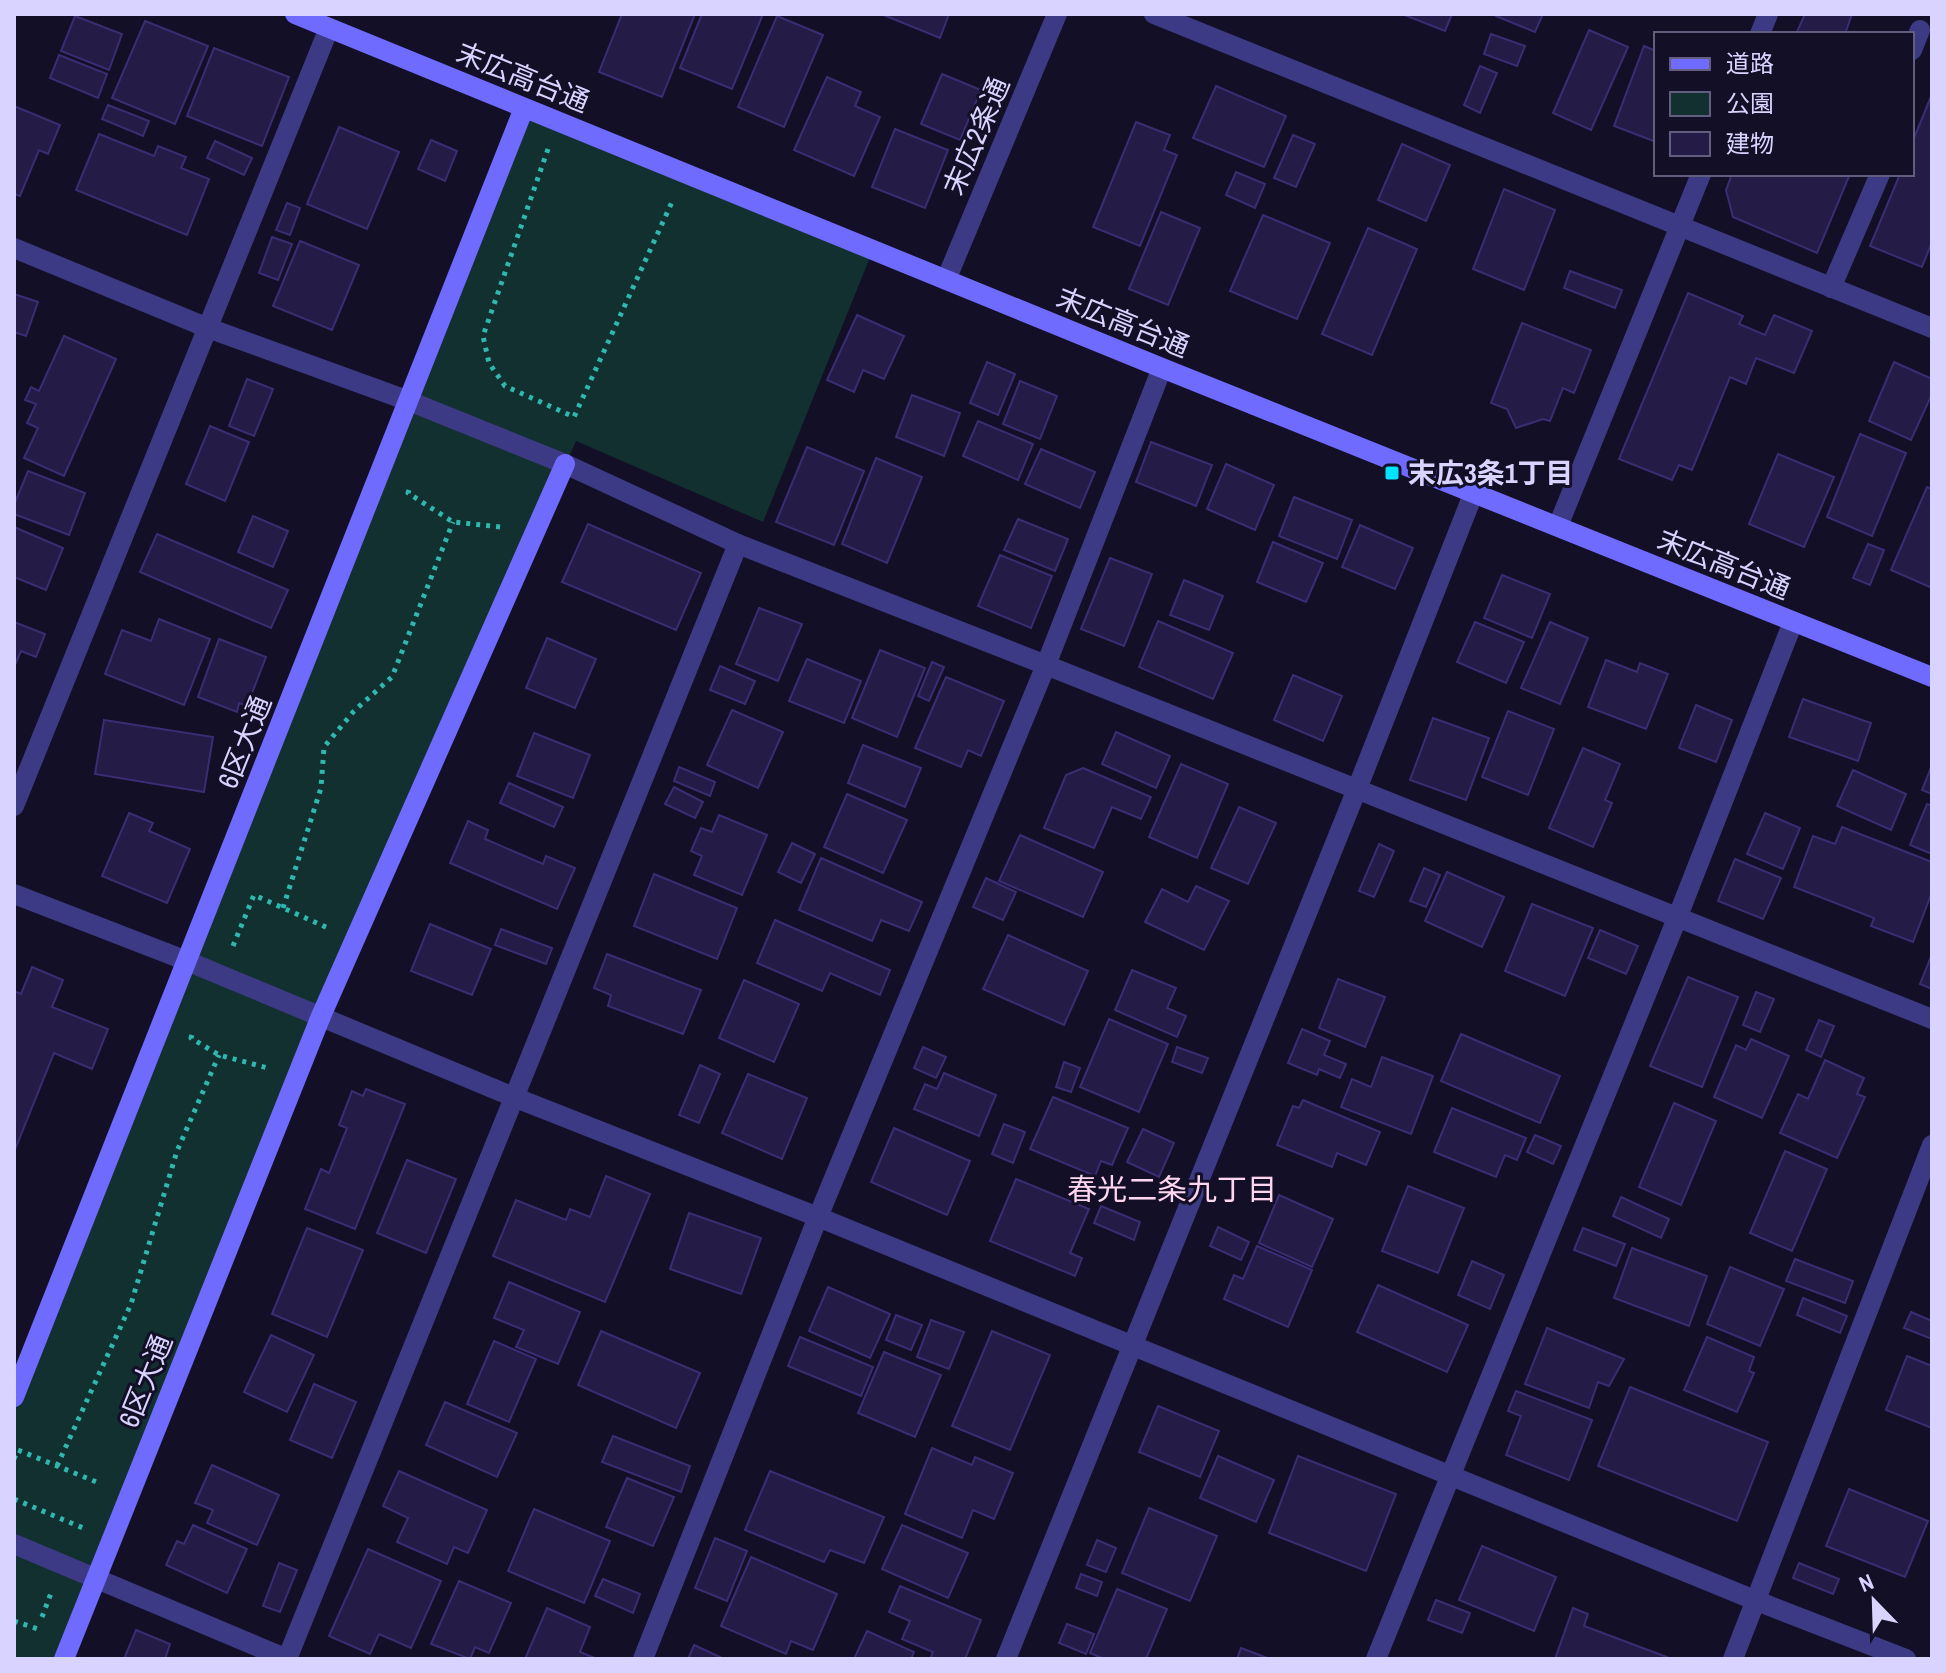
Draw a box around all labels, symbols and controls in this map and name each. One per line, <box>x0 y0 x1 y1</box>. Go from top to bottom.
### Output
legend <box>1654 32 1914 176</box>
street label: 末広高台通 <box>451 33 595 121</box>
text: 道路 <box>1726 47 1774 79</box>
street label: 末広2条通 <box>934 71 1018 201</box>
text: 公園 <box>1726 87 1774 119</box>
text: 建物 <box>1726 127 1774 159</box>
street label: 末広高台通 <box>1051 278 1195 366</box>
place label: 末広3条1丁目 <box>1408 454 1574 492</box>
marker: 末広3条1丁目 <box>1383 464 1401 482</box>
street label: 末広高台通 <box>1652 520 1796 608</box>
street label: 6区大通 <box>208 690 280 794</box>
district label: 春光二条九丁目 <box>1067 1169 1277 1209</box>
street label: 6区大通 <box>109 1329 181 1433</box>
north arrow <box>1834 1561 1914 1641</box>
text: N <box>1854 1566 1878 1599</box>

